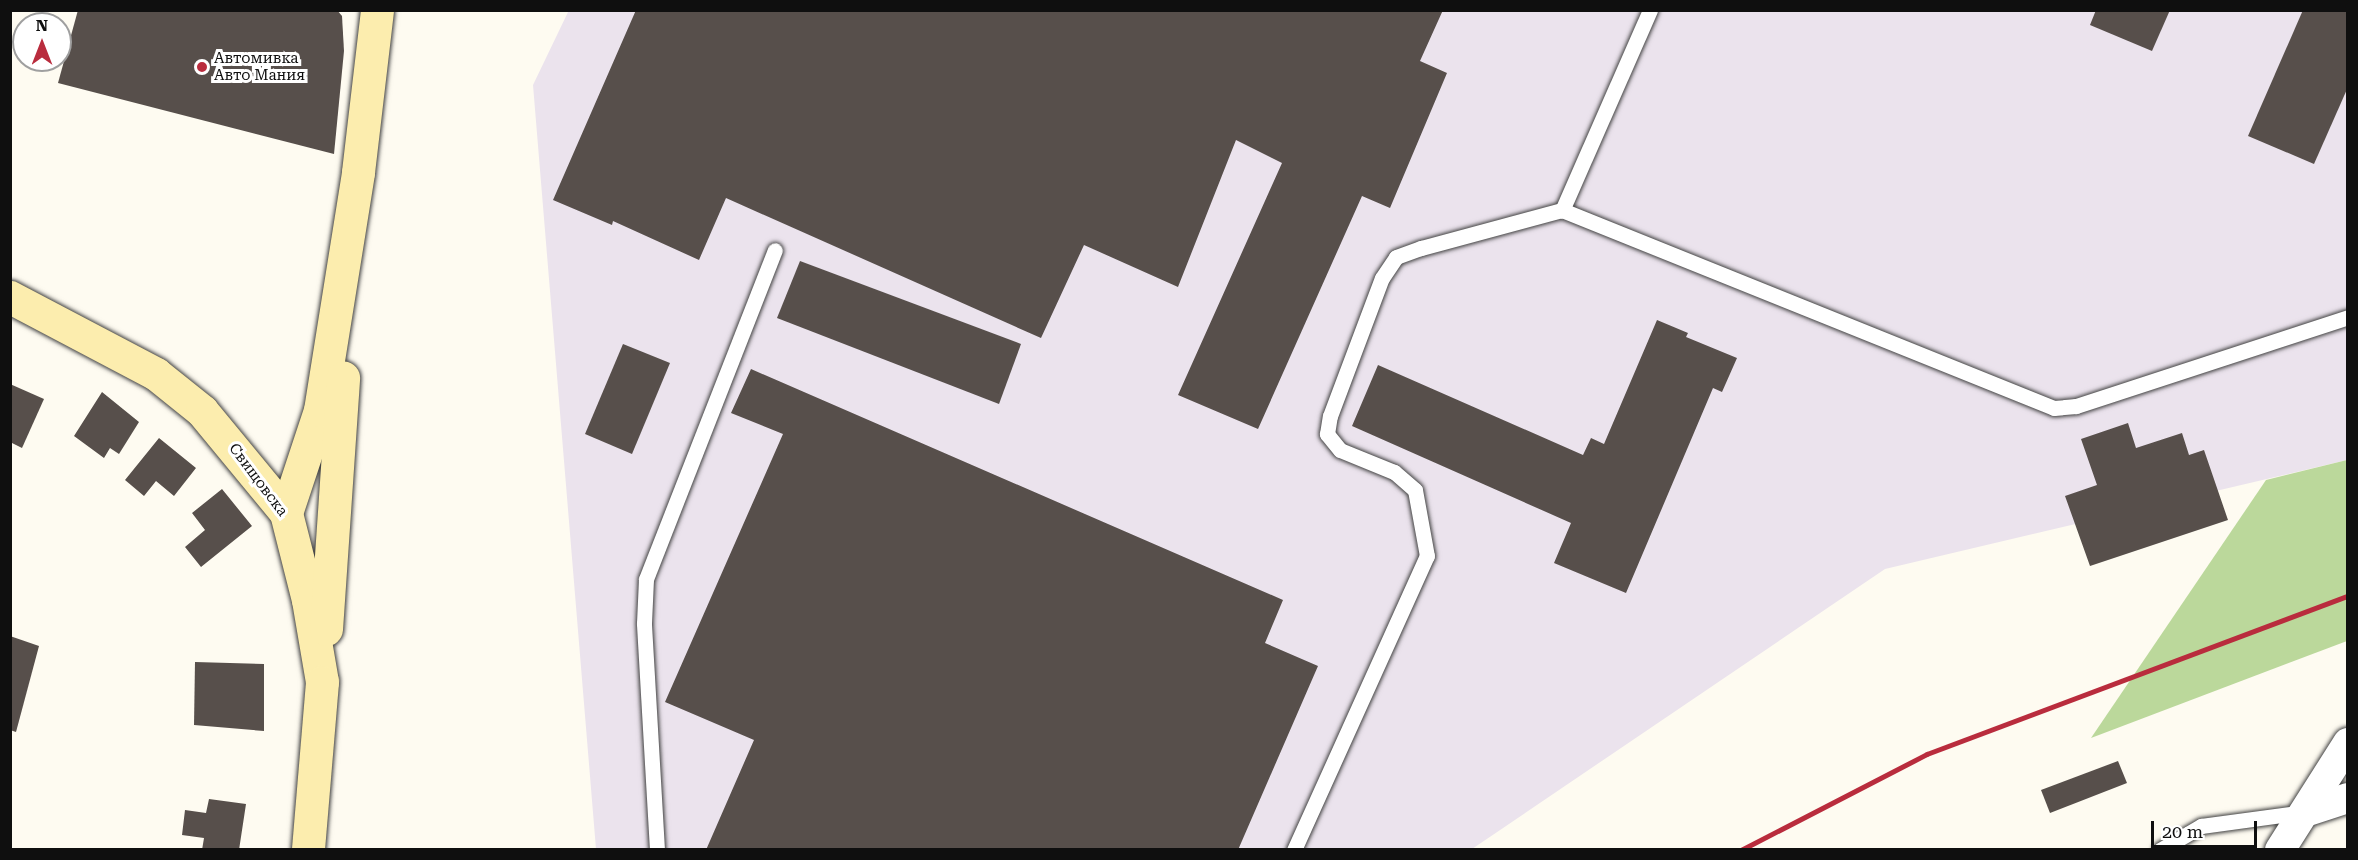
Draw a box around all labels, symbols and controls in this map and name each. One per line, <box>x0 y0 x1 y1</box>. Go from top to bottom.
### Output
north arrow <box>12 12 72 72</box>
text: N <box>36 16 48 35</box>
place label: Автомивка Авто Мания <box>214 49 305 84</box>
marker: Автомивка Авто Мания <box>195 60 209 74</box>
street label: Свищовска <box>225 440 291 520</box>
scale bar <box>2154 809 2260 847</box>
text: 20 m <box>2162 821 2203 842</box>

